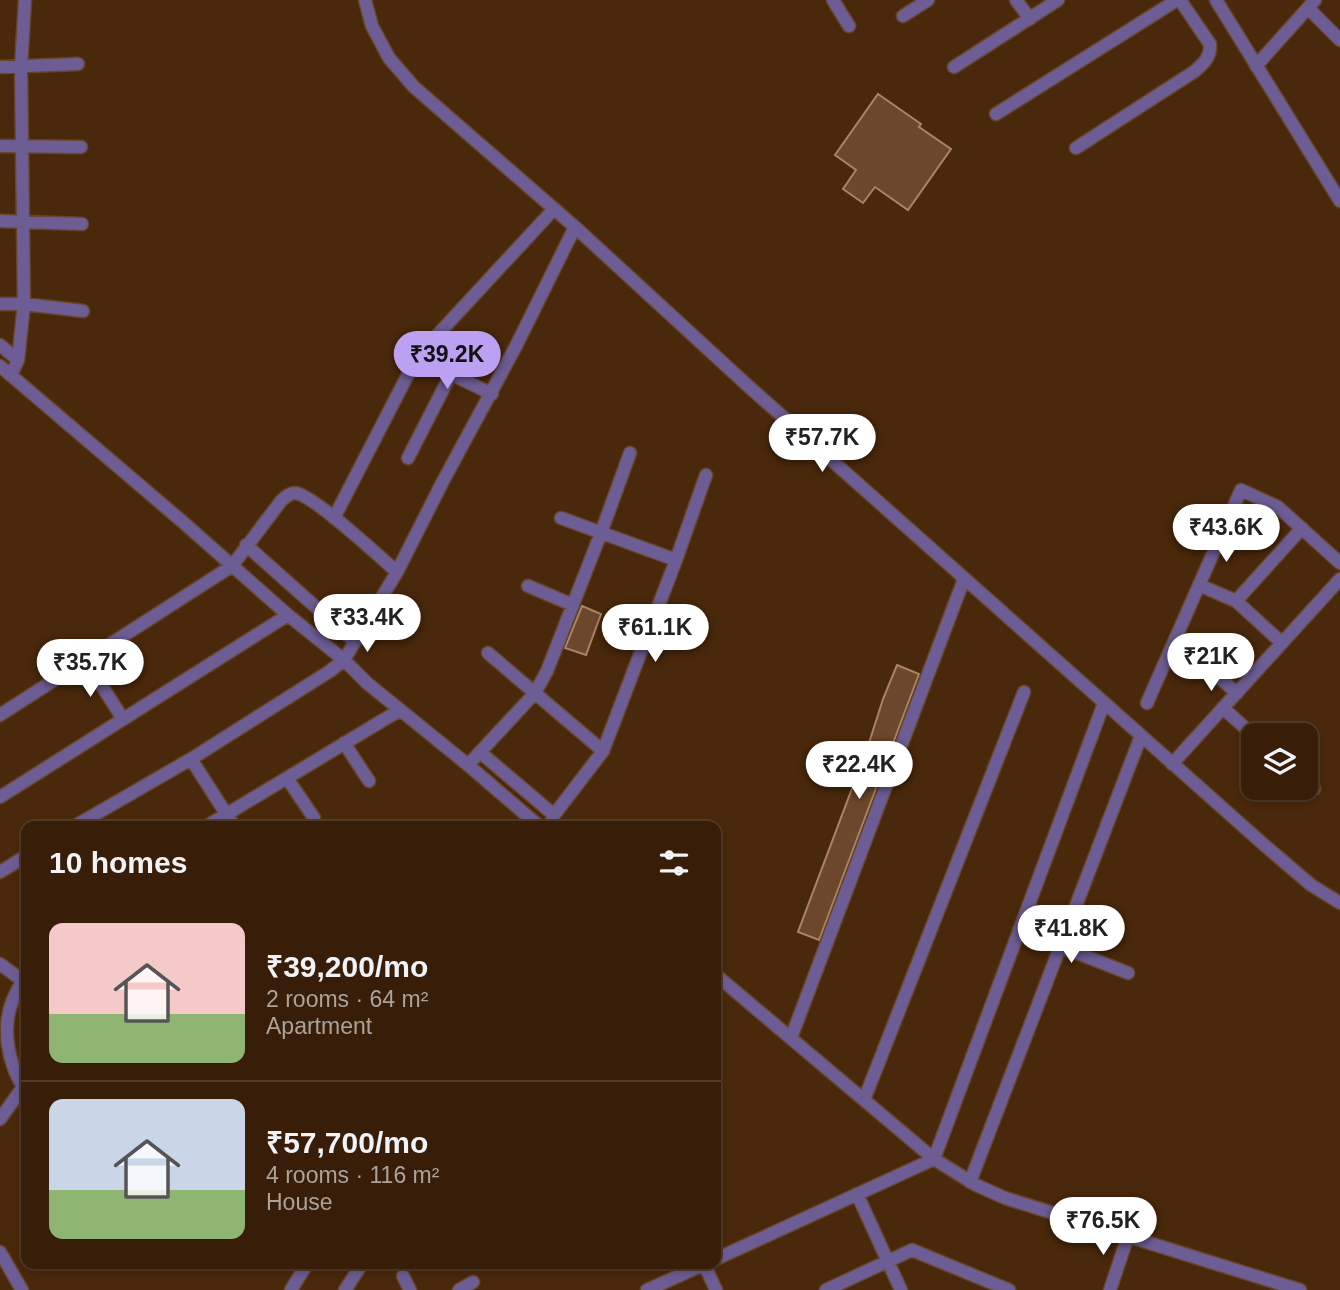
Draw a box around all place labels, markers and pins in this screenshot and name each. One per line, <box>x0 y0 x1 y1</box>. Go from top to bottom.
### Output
pin: ₹39.2K <box>390 332 504 391</box>
pin: ₹57.7K <box>765 414 879 474</box>
pin: ₹43.6K <box>1169 504 1283 564</box>
pin: ₹33.4K <box>310 594 424 654</box>
pin: ₹61.1K <box>598 604 712 664</box>
pin: ₹21K <box>1170 634 1252 693</box>
pin: ₹35.7K <box>33 640 147 699</box>
pin: ₹22.4K <box>802 742 916 801</box>
pin: ₹41.8K <box>1014 906 1128 965</box>
pin: ₹76.5K <box>1046 1198 1160 1257</box>

